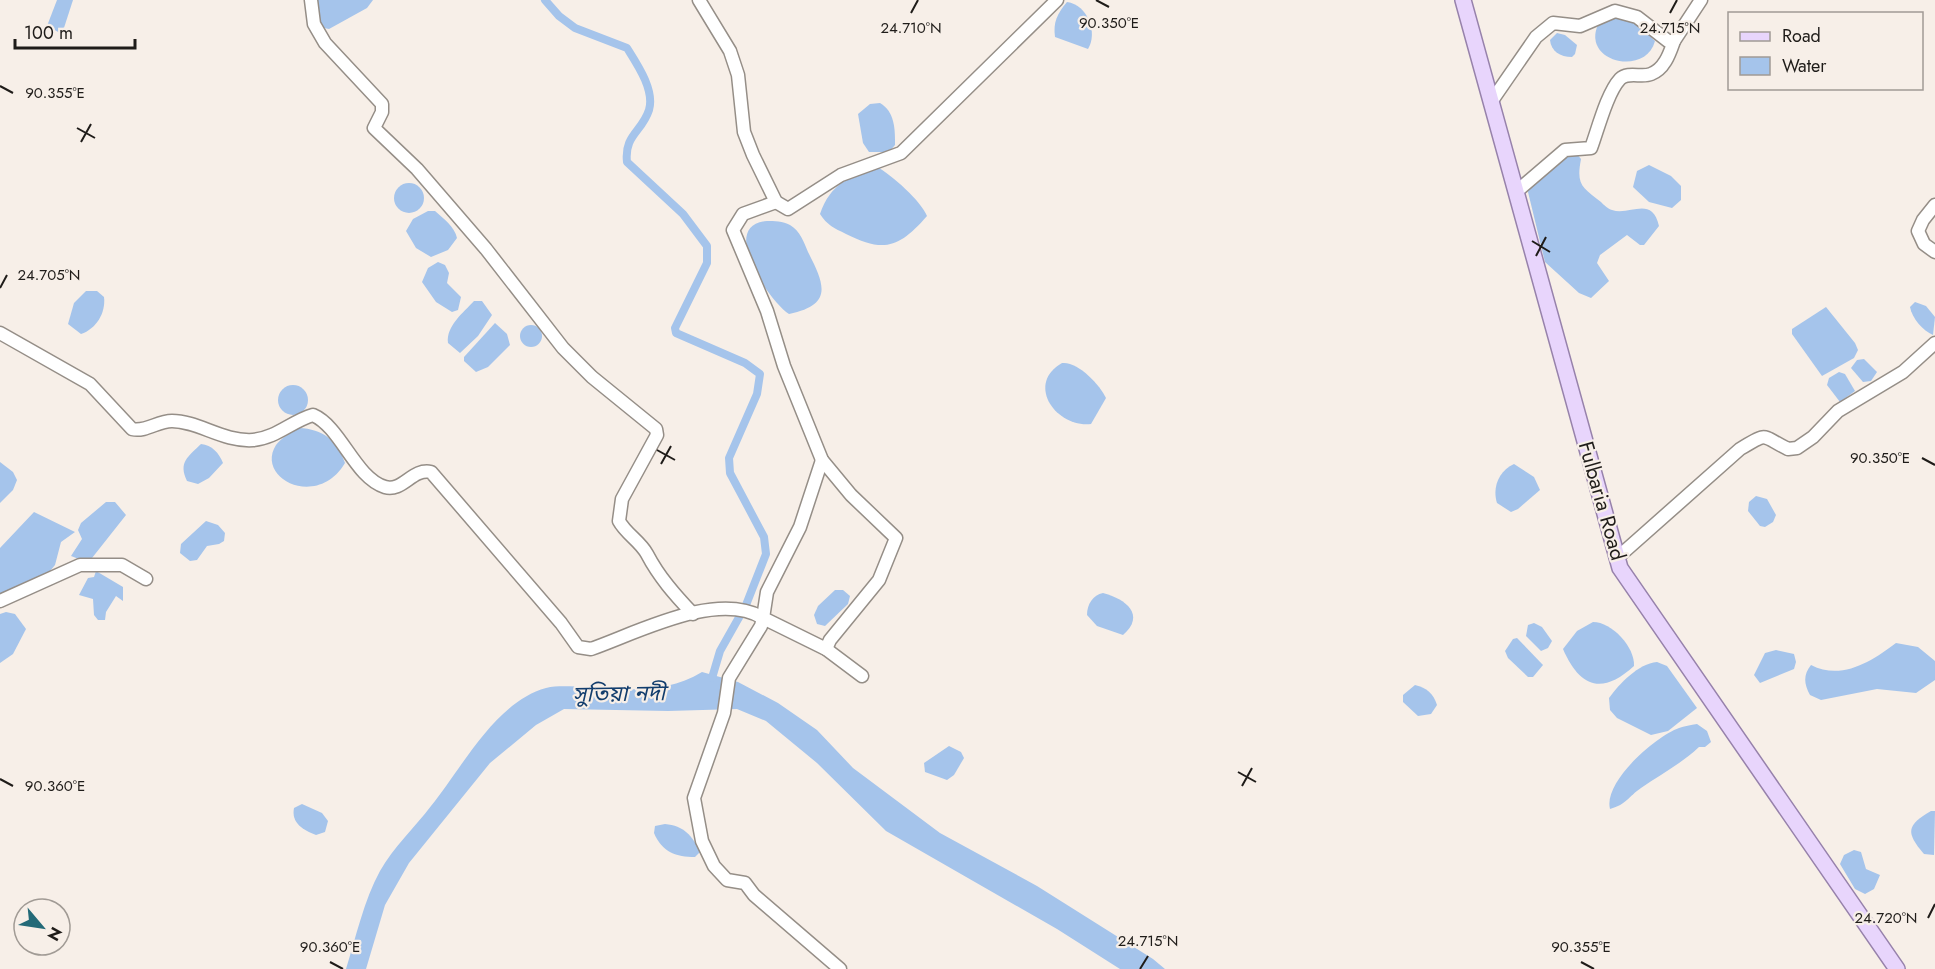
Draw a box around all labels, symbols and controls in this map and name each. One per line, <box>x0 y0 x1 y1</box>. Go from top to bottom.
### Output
scale bar <box>15 12 135 50</box>
text: 90.350°E <box>1079 12 1139 34</box>
legend <box>1728 12 1923 90</box>
text: 24.710°N <box>880 17 942 39</box>
text: 24.715°N <box>1640 17 1700 39</box>
text: 100 m <box>24 20 73 46</box>
text: Road <box>1782 23 1821 49</box>
text: Water <box>1782 53 1827 79</box>
text: 90.355°E <box>25 82 85 104</box>
text: 24.705°N <box>18 264 80 286</box>
street label: Fulbaria Road <box>1571 438 1633 564</box>
text: 90.350°E <box>1850 447 1910 469</box>
water label: সুতিয়া নদী <box>572 676 670 710</box>
text: 90.360°E <box>25 775 85 797</box>
north arrow <box>12 897 72 957</box>
text: 24.720°N <box>1855 907 1918 929</box>
text: N <box>42 923 68 945</box>
text: 24.715°N <box>1118 930 1178 952</box>
text: 90.360°E <box>300 936 360 958</box>
text: 90.355°E <box>1551 936 1611 958</box>

